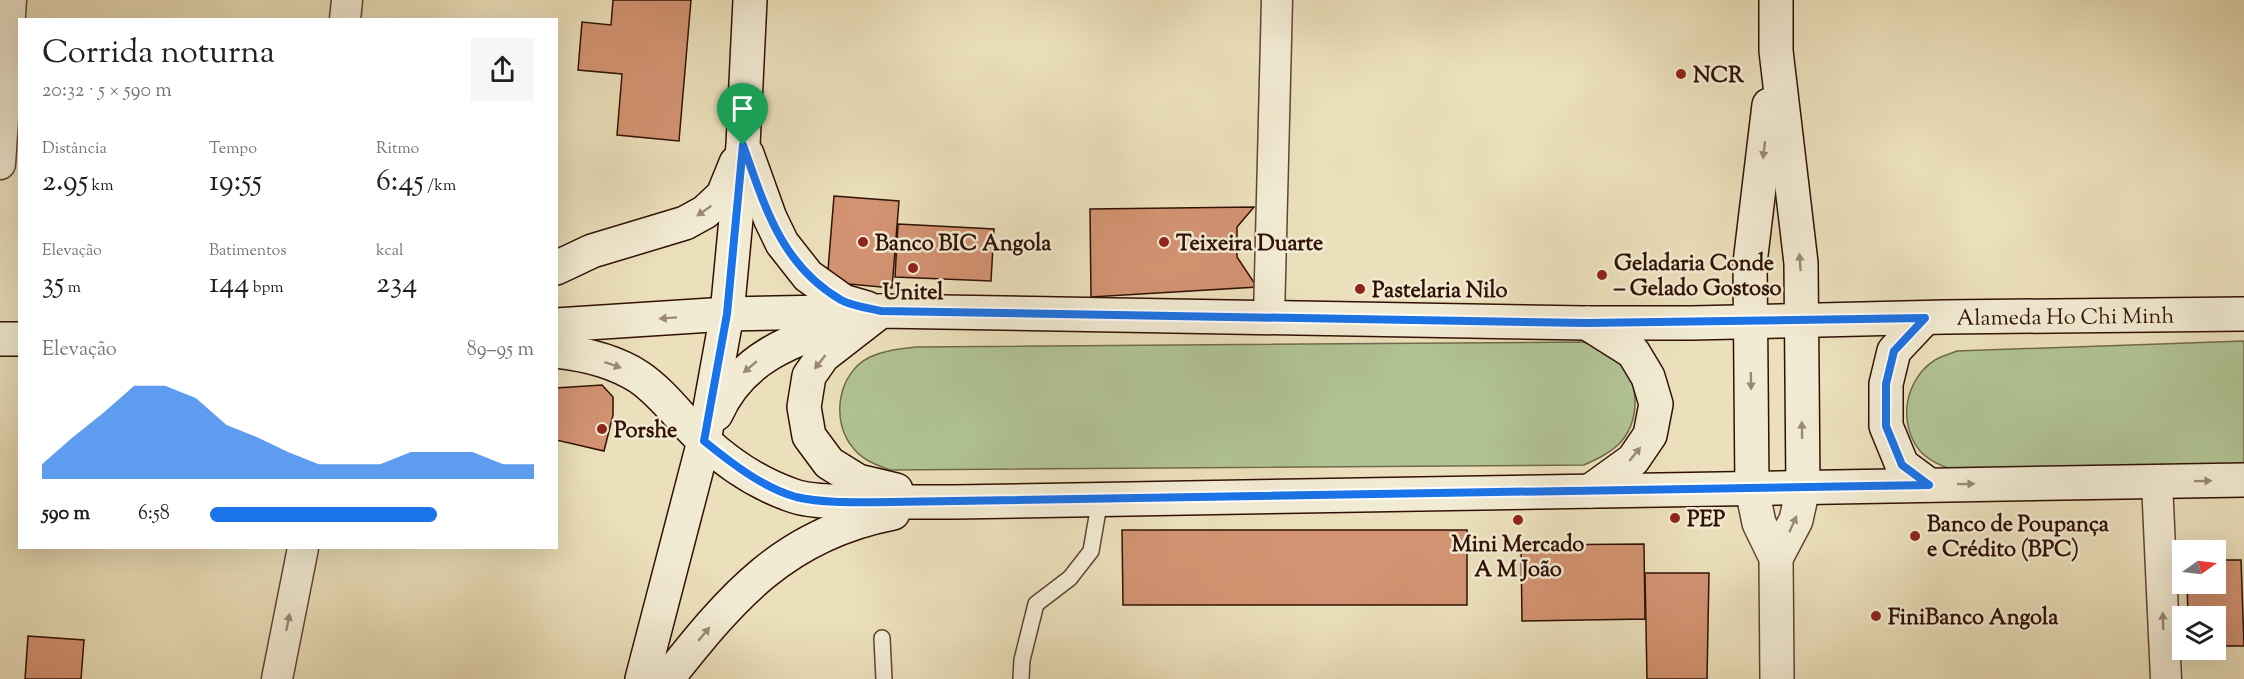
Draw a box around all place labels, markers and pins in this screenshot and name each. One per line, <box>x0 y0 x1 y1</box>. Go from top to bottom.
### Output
place label: NCR <box>1693 61 1745 93</box>
marker: NCR <box>1674 67 1688 81</box>
pin <box>717 83 768 145</box>
place label: Banco BIC Angola <box>875 229 1052 261</box>
place label: Teixeira Duarte <box>1176 229 1323 261</box>
marker: Banco BIC Angola <box>856 235 870 249</box>
marker: Teixeira Duarte <box>1157 235 1171 249</box>
place label: Geladaria Conde – Gelado Gostoso <box>1613 249 1782 306</box>
marker: Unitel <box>906 261 920 275</box>
marker: Geladaria Conde – Gelado Gostoso <box>1595 268 1609 282</box>
place label: Pastelaria Nilo <box>1372 276 1508 308</box>
place label: Unitel <box>883 278 944 310</box>
marker: Pastelaria Nilo <box>1353 282 1367 296</box>
place label: Porshe <box>614 416 677 448</box>
marker: Porshe <box>595 422 609 436</box>
place label: PEP <box>1687 505 1726 537</box>
place label: Banco de Poupança e Crédito (BPC) <box>1927 510 2110 567</box>
marker: PEP <box>1668 511 1682 525</box>
marker: Mini Mercado A M João <box>1511 513 1525 527</box>
marker: Banco de Poupança e Crédito (BPC) <box>1908 529 1922 543</box>
place label: Mini Mercado A M João <box>1452 530 1584 587</box>
place label: FiniBanco Angola <box>1888 603 2059 635</box>
marker: FiniBanco Angola <box>1869 609 1883 623</box>

